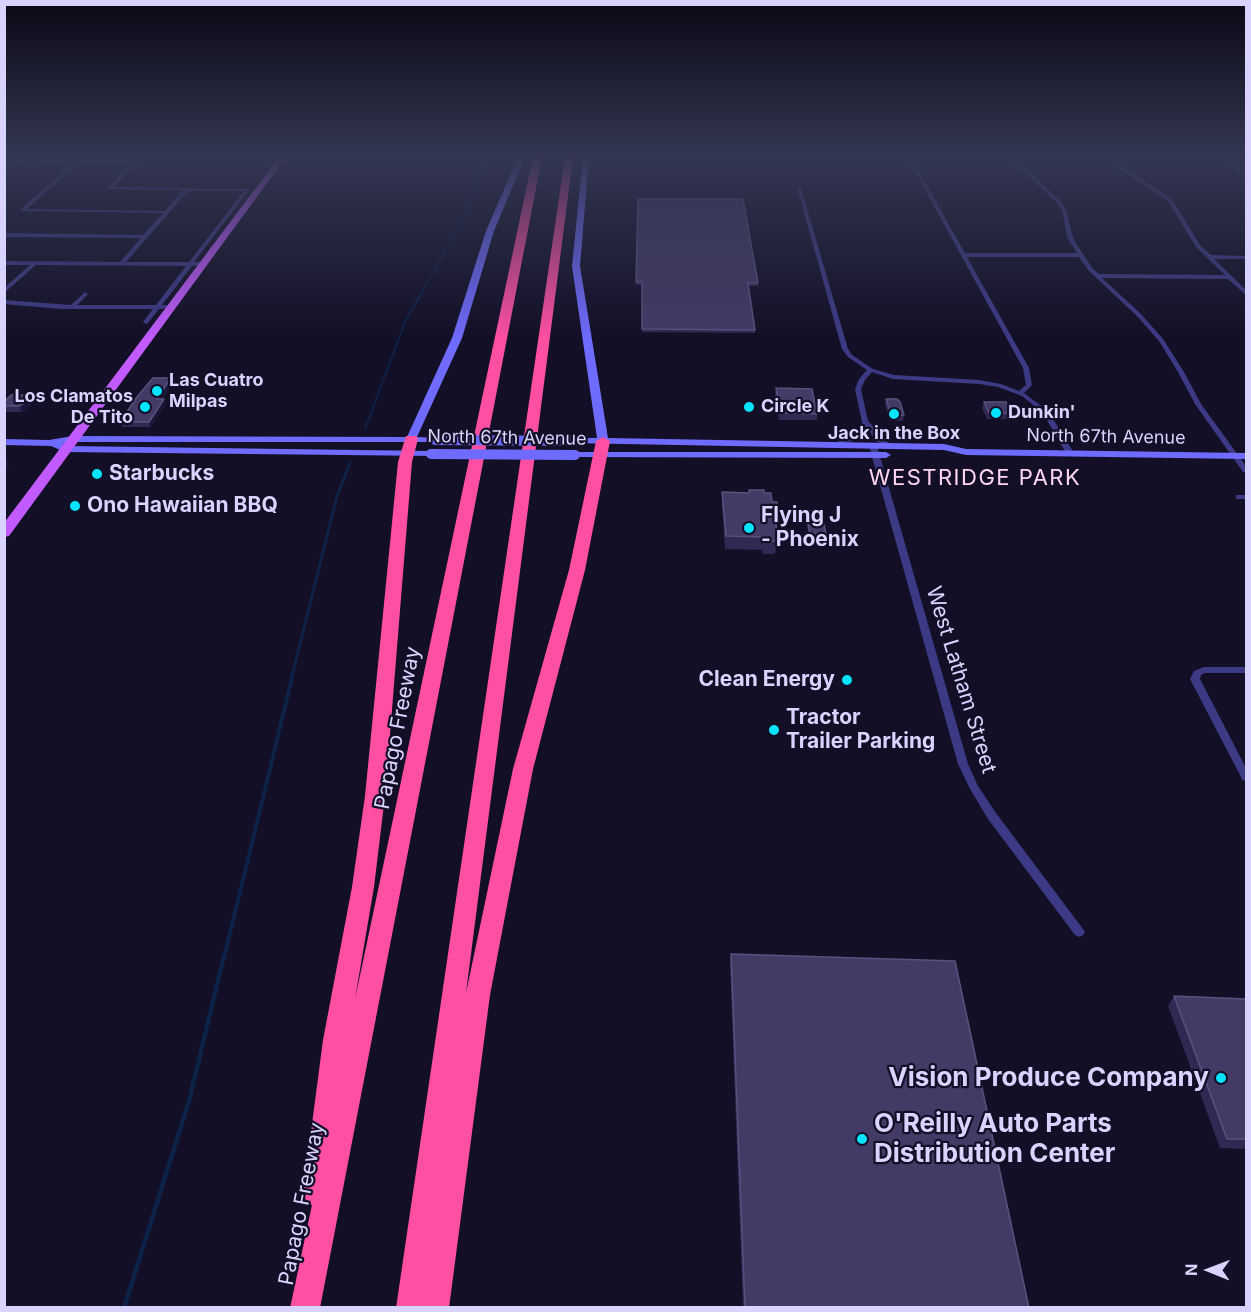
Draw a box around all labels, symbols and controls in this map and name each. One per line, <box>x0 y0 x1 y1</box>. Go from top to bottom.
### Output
place label: Las Cuatro Milpas <box>169 370 263 412</box>
marker: Las Cuatro Milpas <box>150 384 164 398</box>
place label: Los Clamatos De Tito <box>14 386 133 428</box>
place label: Circle K <box>761 396 829 418</box>
marker: Los Clamatos De Tito <box>138 400 152 414</box>
marker: Circle K <box>742 400 756 414</box>
place label: Dunkin' <box>1008 402 1076 424</box>
marker: Dunkin' <box>989 406 1003 420</box>
marker: Jack in the Box <box>887 407 901 421</box>
place label: Jack in the Box <box>828 423 960 445</box>
street label: North 67th Avenue <box>1026 425 1186 449</box>
street label: North 67th Avenue <box>427 426 587 450</box>
place label: Starbucks <box>109 461 214 487</box>
district label: WESTRIDGE PARK <box>869 465 1081 491</box>
marker: Starbucks <box>90 467 104 481</box>
place label: Ono Hawaiian BBQ <box>87 493 278 519</box>
marker: Ono Hawaiian BBQ <box>68 499 82 513</box>
place label: Flying J - Phoenix <box>761 503 859 553</box>
marker: Flying J - Phoenix <box>742 521 756 535</box>
street label: West Latham Street <box>921 584 1001 776</box>
street label: Papago Freeway <box>370 644 426 812</box>
place label: Clean Energy <box>699 667 835 693</box>
marker: Clean Energy <box>840 673 854 687</box>
place label: Tractor Trailer Parking <box>786 705 935 755</box>
marker: Tractor Trailer Parking <box>767 723 781 737</box>
place label: Vision Produce Company <box>888 1062 1209 1094</box>
marker: Vision Produce Company <box>1214 1071 1228 1085</box>
place label: O'Reilly Auto Parts Distribution Center <box>874 1108 1115 1170</box>
street label: Papago Freeway <box>274 1120 330 1288</box>
marker: O'Reilly Auto Parts Distribution Center <box>855 1132 869 1146</box>
north arrow <box>1179 1240 1239 1300</box>
text: N <box>1181 1263 1201 1276</box>

